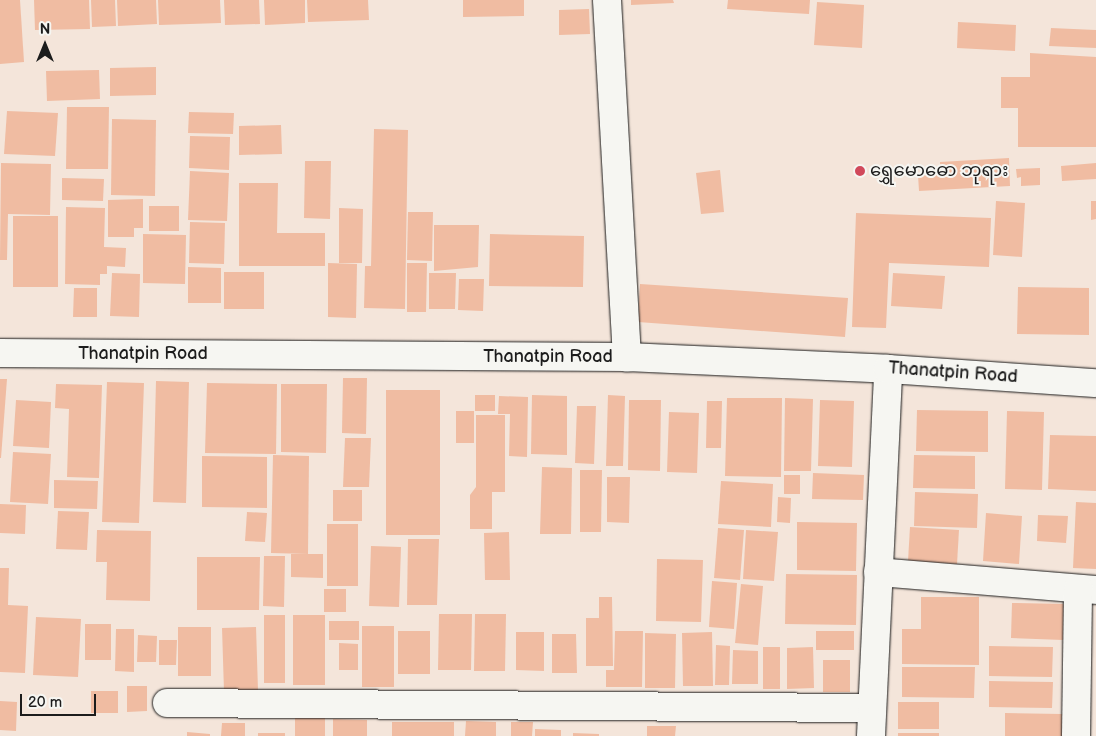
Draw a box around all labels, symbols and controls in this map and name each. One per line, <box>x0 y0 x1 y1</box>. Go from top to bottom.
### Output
north arrow <box>20 20 70 70</box>
text: N <box>40 21 50 38</box>
place label: ရွှေမောဓော ဘုရား <box>870 160 1008 182</box>
marker: ရွှေမောဓော ဘုရား <box>854 165 866 177</box>
street label: Thanatpin Road <box>78 343 208 365</box>
street label: Thanatpin Road <box>483 346 613 368</box>
street label: Thanatpin Road <box>888 358 1018 388</box>
scale bar <box>22 684 99 716</box>
text: 20 m <box>28 693 62 712</box>

